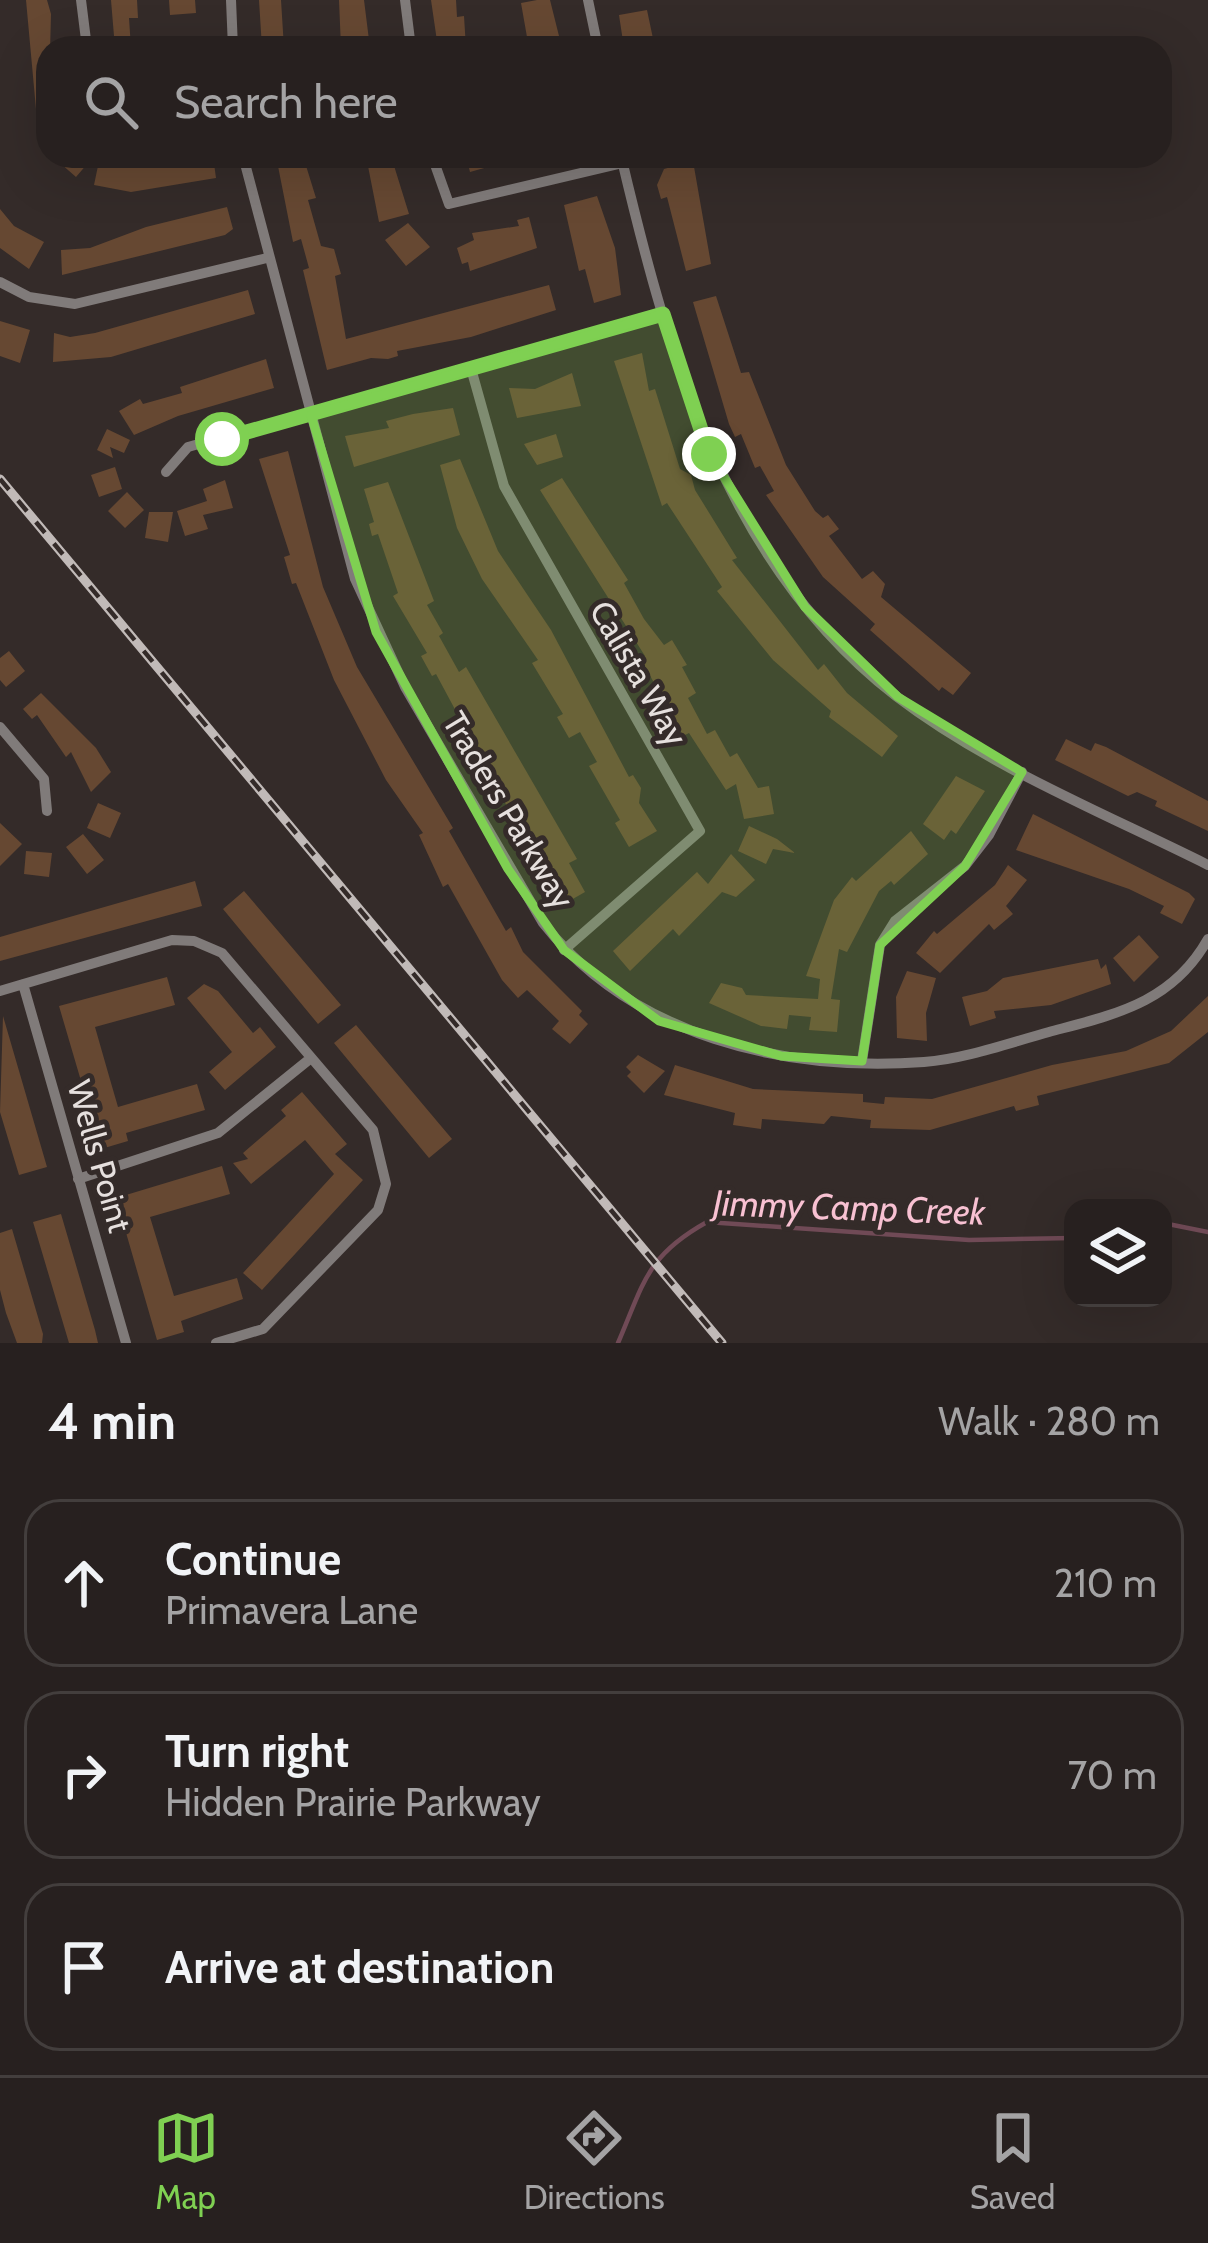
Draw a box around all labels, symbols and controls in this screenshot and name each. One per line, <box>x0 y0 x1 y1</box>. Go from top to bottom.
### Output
search box <box>36 36 1172 168</box>
icon: search <box>78 69 144 135</box>
text: Search here <box>174 75 398 129</box>
route start <box>195 412 249 466</box>
route end <box>682 427 736 481</box>
street label: Calista Way <box>581 593 697 753</box>
street label: Traders Parkway <box>435 704 584 916</box>
street label: Wells Point <box>59 1075 141 1237</box>
water label: Jimmy Camp Creek <box>709 1180 987 1234</box>
map controls <box>1064 1199 1172 1307</box>
button: layers <box>1064 1199 1172 1307</box>
text: 4 min <box>48 1390 176 1452</box>
text: Walk · 280 m <box>938 1397 1160 1445</box>
text: Continue <box>165 1532 341 1586</box>
icon: ahead <box>51 1550 117 1616</box>
text: 210 m <box>1054 1559 1157 1607</box>
text: Primavera Lane <box>165 1586 418 1634</box>
text: Turn right <box>165 1724 349 1778</box>
icon: right <box>51 1742 117 1808</box>
text: 70 m <box>1068 1751 1157 1799</box>
text: Hidden Prairie Parkway <box>165 1778 541 1826</box>
icon: arrive <box>51 1934 117 2000</box>
text: Arrive at destination <box>165 1940 554 1994</box>
tab: Map <box>153 2105 219 2217</box>
tab: Directions <box>524 2105 665 2217</box>
tab: Saved <box>970 2105 1055 2217</box>

